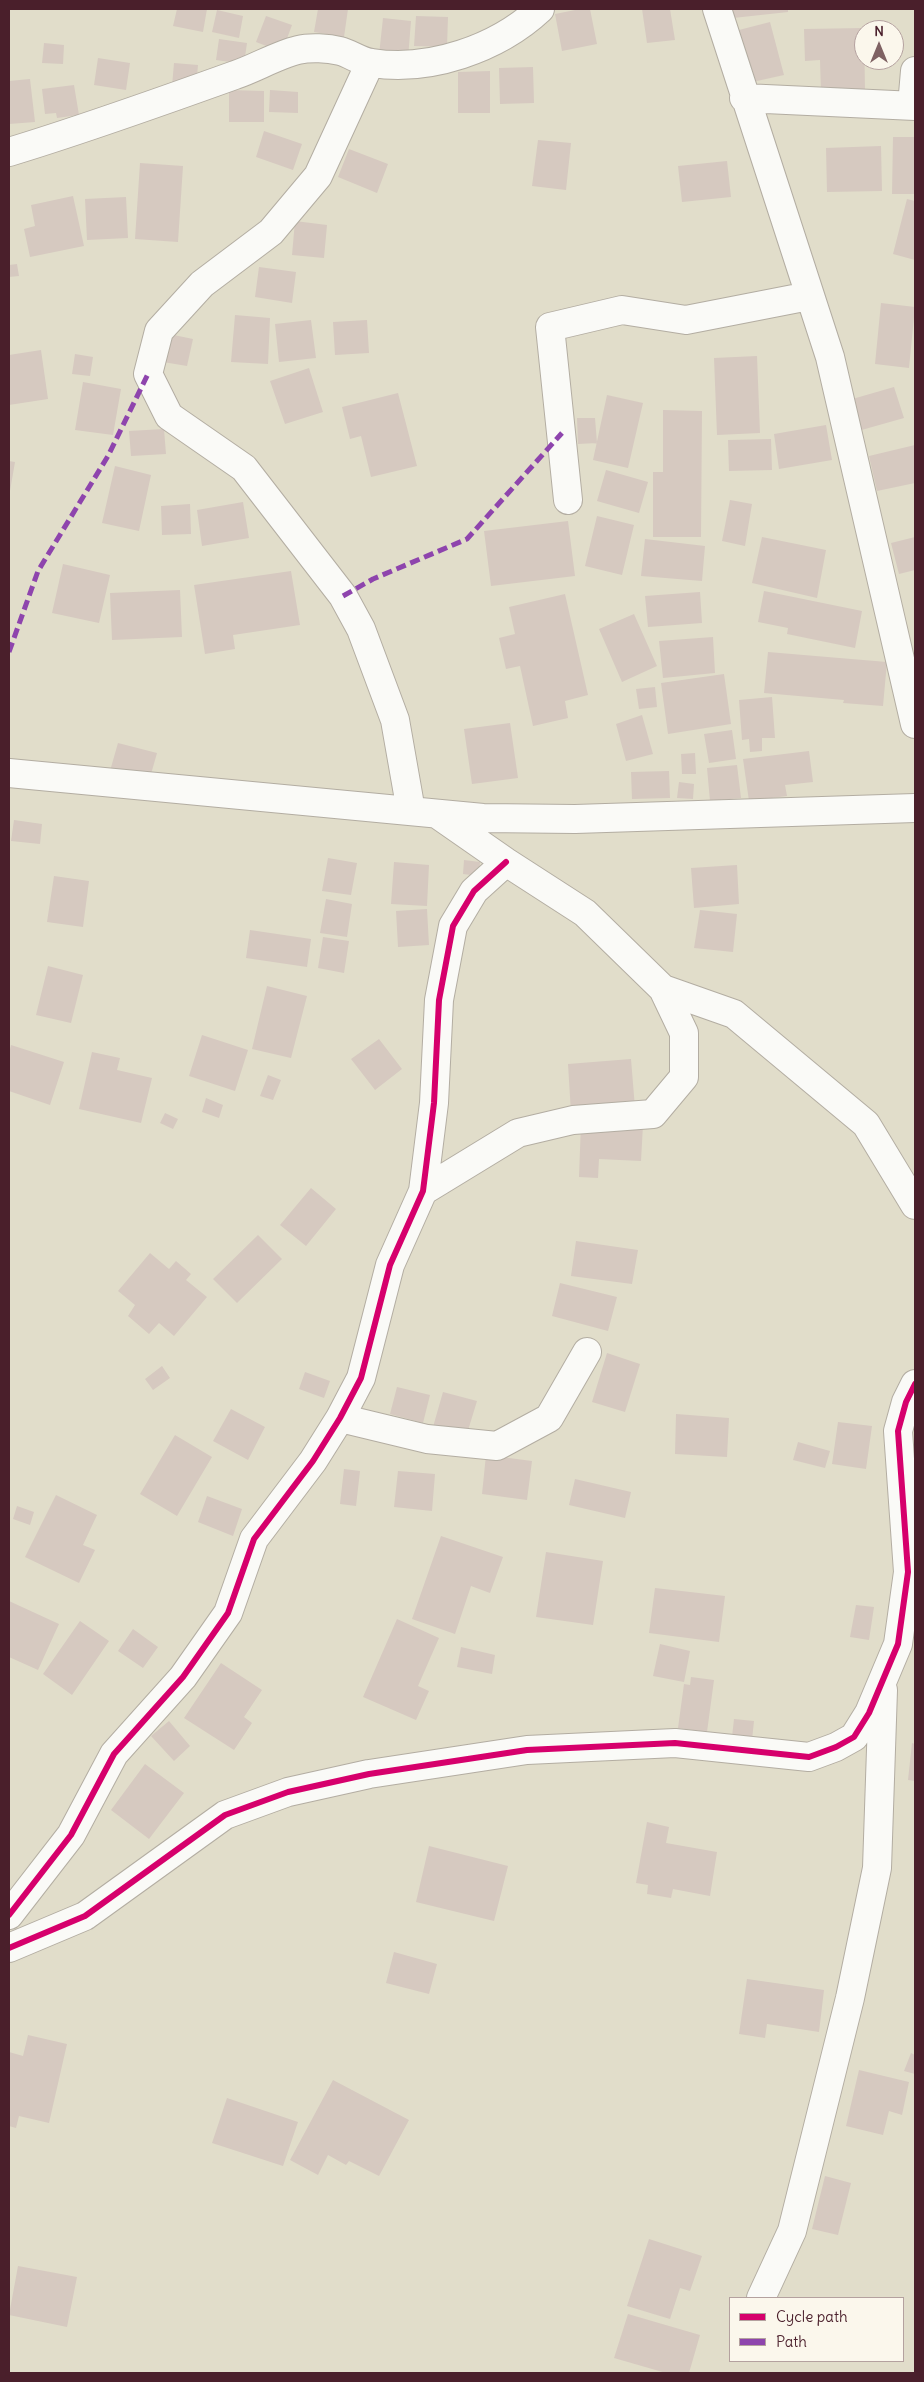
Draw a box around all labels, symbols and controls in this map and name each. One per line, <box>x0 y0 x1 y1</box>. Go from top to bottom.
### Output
north arrow <box>854 20 904 70</box>
text: N <box>874 22 884 40</box>
legend <box>729 2297 904 2362</box>
text: Cycle path <box>776 2307 848 2326</box>
text: Path <box>776 2332 807 2351</box>

